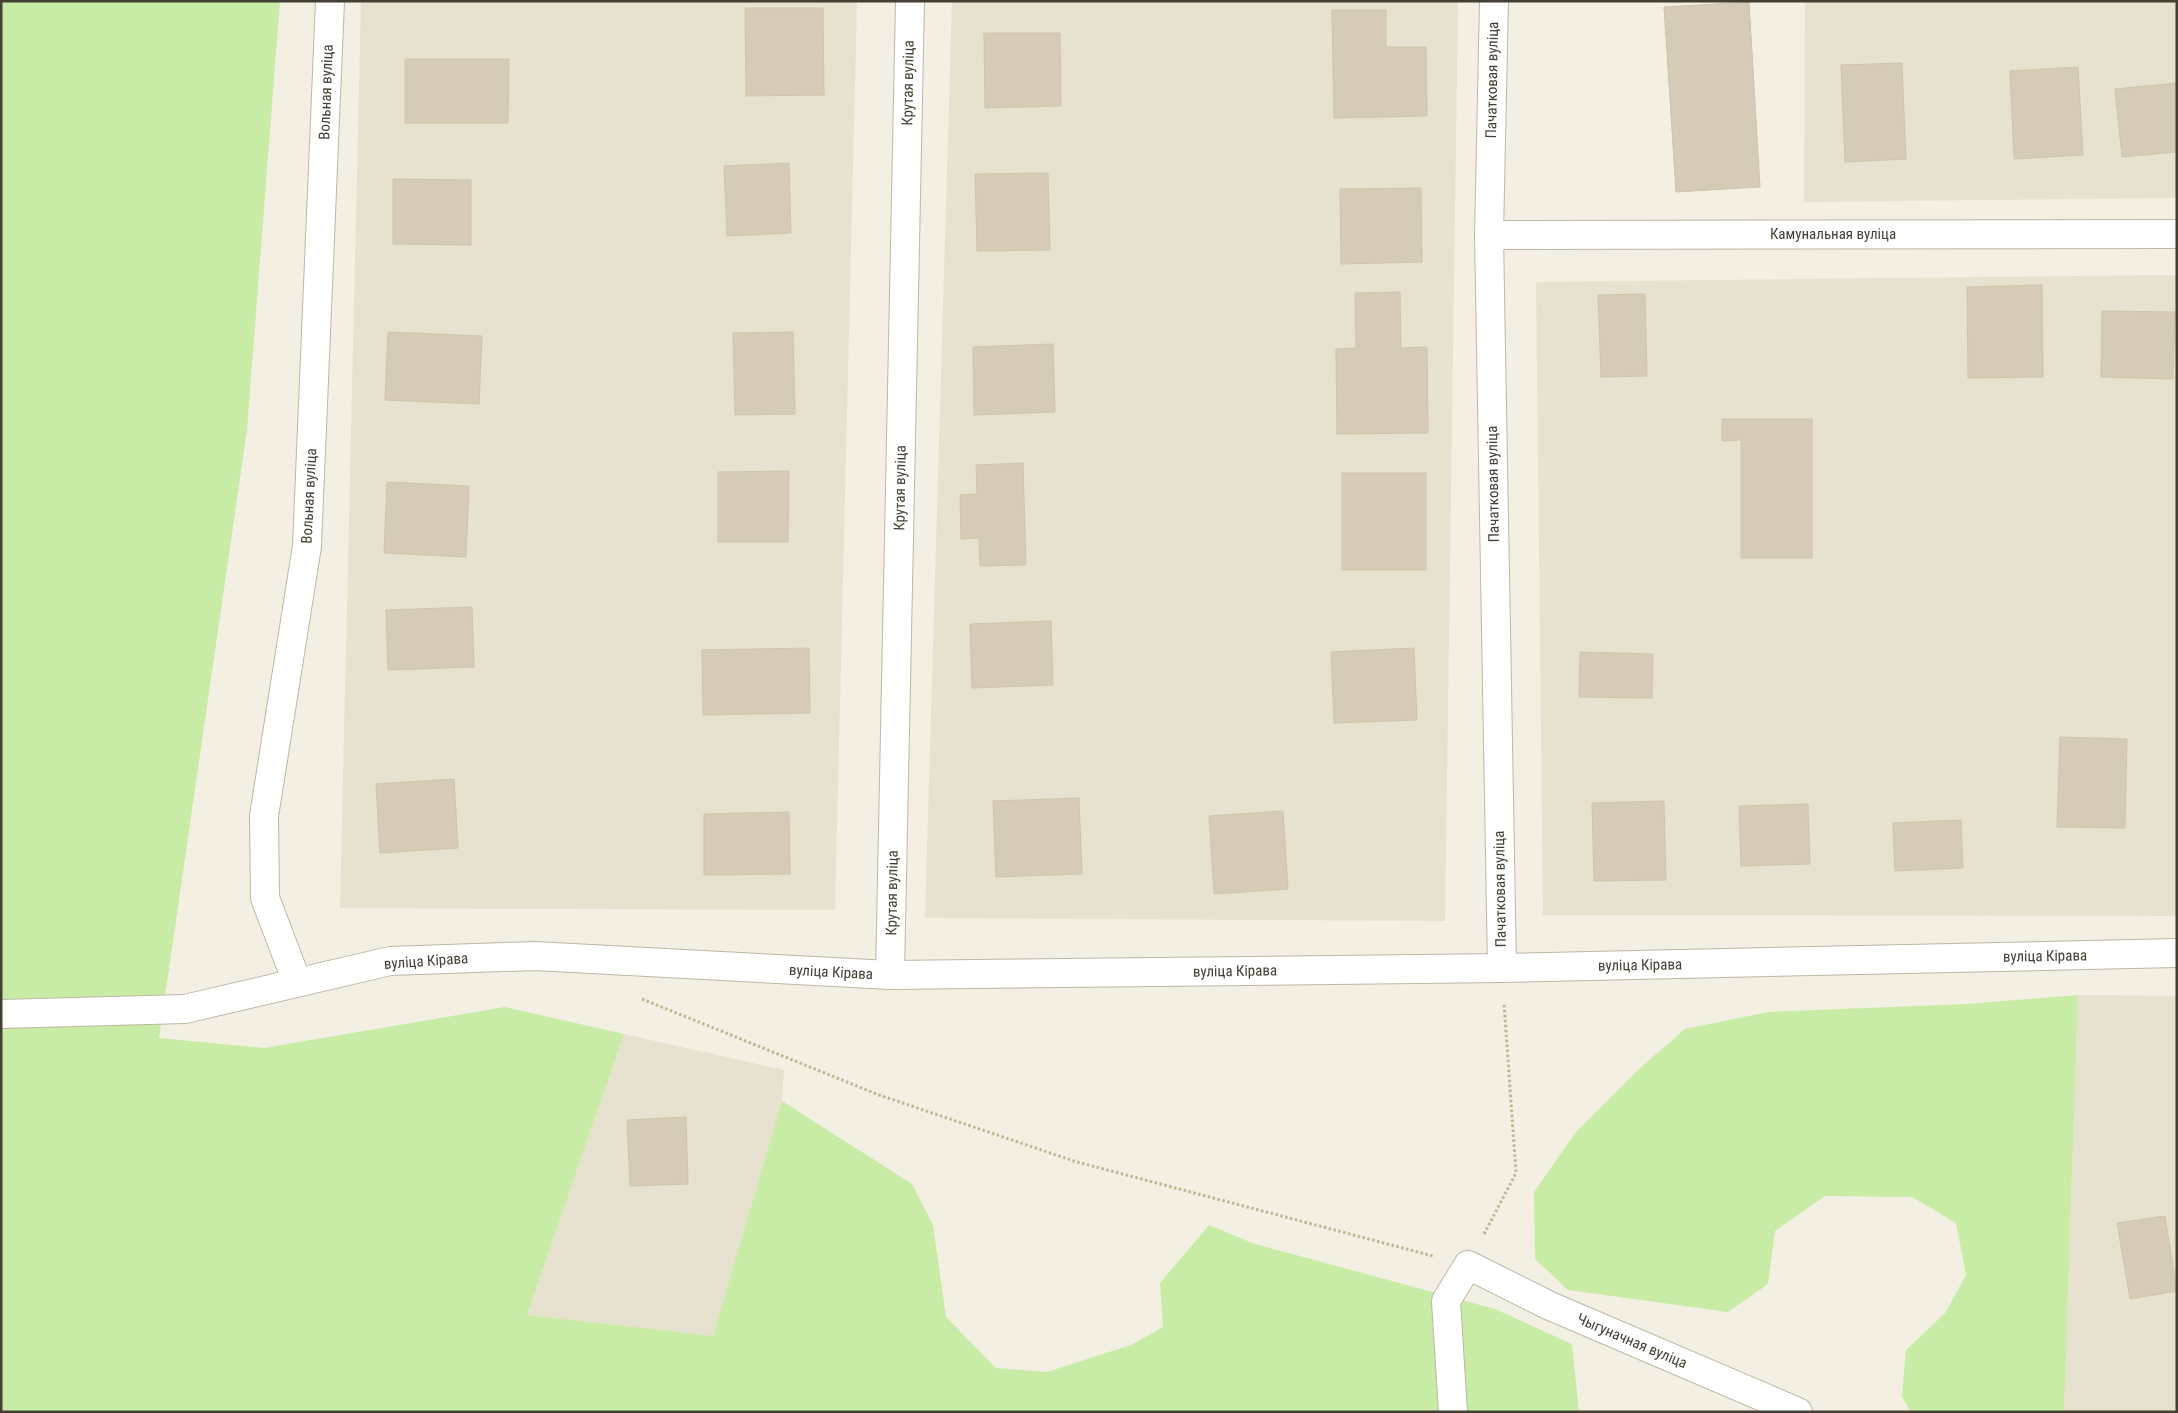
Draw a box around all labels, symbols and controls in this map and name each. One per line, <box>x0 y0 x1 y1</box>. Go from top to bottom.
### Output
street label: Пачатковая вуліца <box>1482 21 1502 139</box>
street label: Крутая вуліца <box>898 40 918 126</box>
street label: Вольная вуліца <box>315 44 337 140</box>
street label: Камунальная вуліца <box>1770 225 1896 243</box>
street label: Пачатковая вуліца <box>1483 425 1503 543</box>
street label: Крутая вуліца <box>890 445 910 531</box>
street label: Вольная вуліца <box>298 448 320 544</box>
street label: Пачатковая вуліца <box>1490 830 1510 948</box>
street label: Крутая вуліца <box>882 850 902 936</box>
street label: вуліца Кірава <box>2003 946 2087 966</box>
street label: вуліца Кірава <box>383 949 469 973</box>
street label: вуліца Кірава <box>1598 955 1682 975</box>
street label: вуліца Кірава <box>788 961 874 983</box>
street label: вуліца Кірава <box>1193 961 1277 981</box>
street label: Чыгуначная вуліца <box>1574 1310 1690 1372</box>

